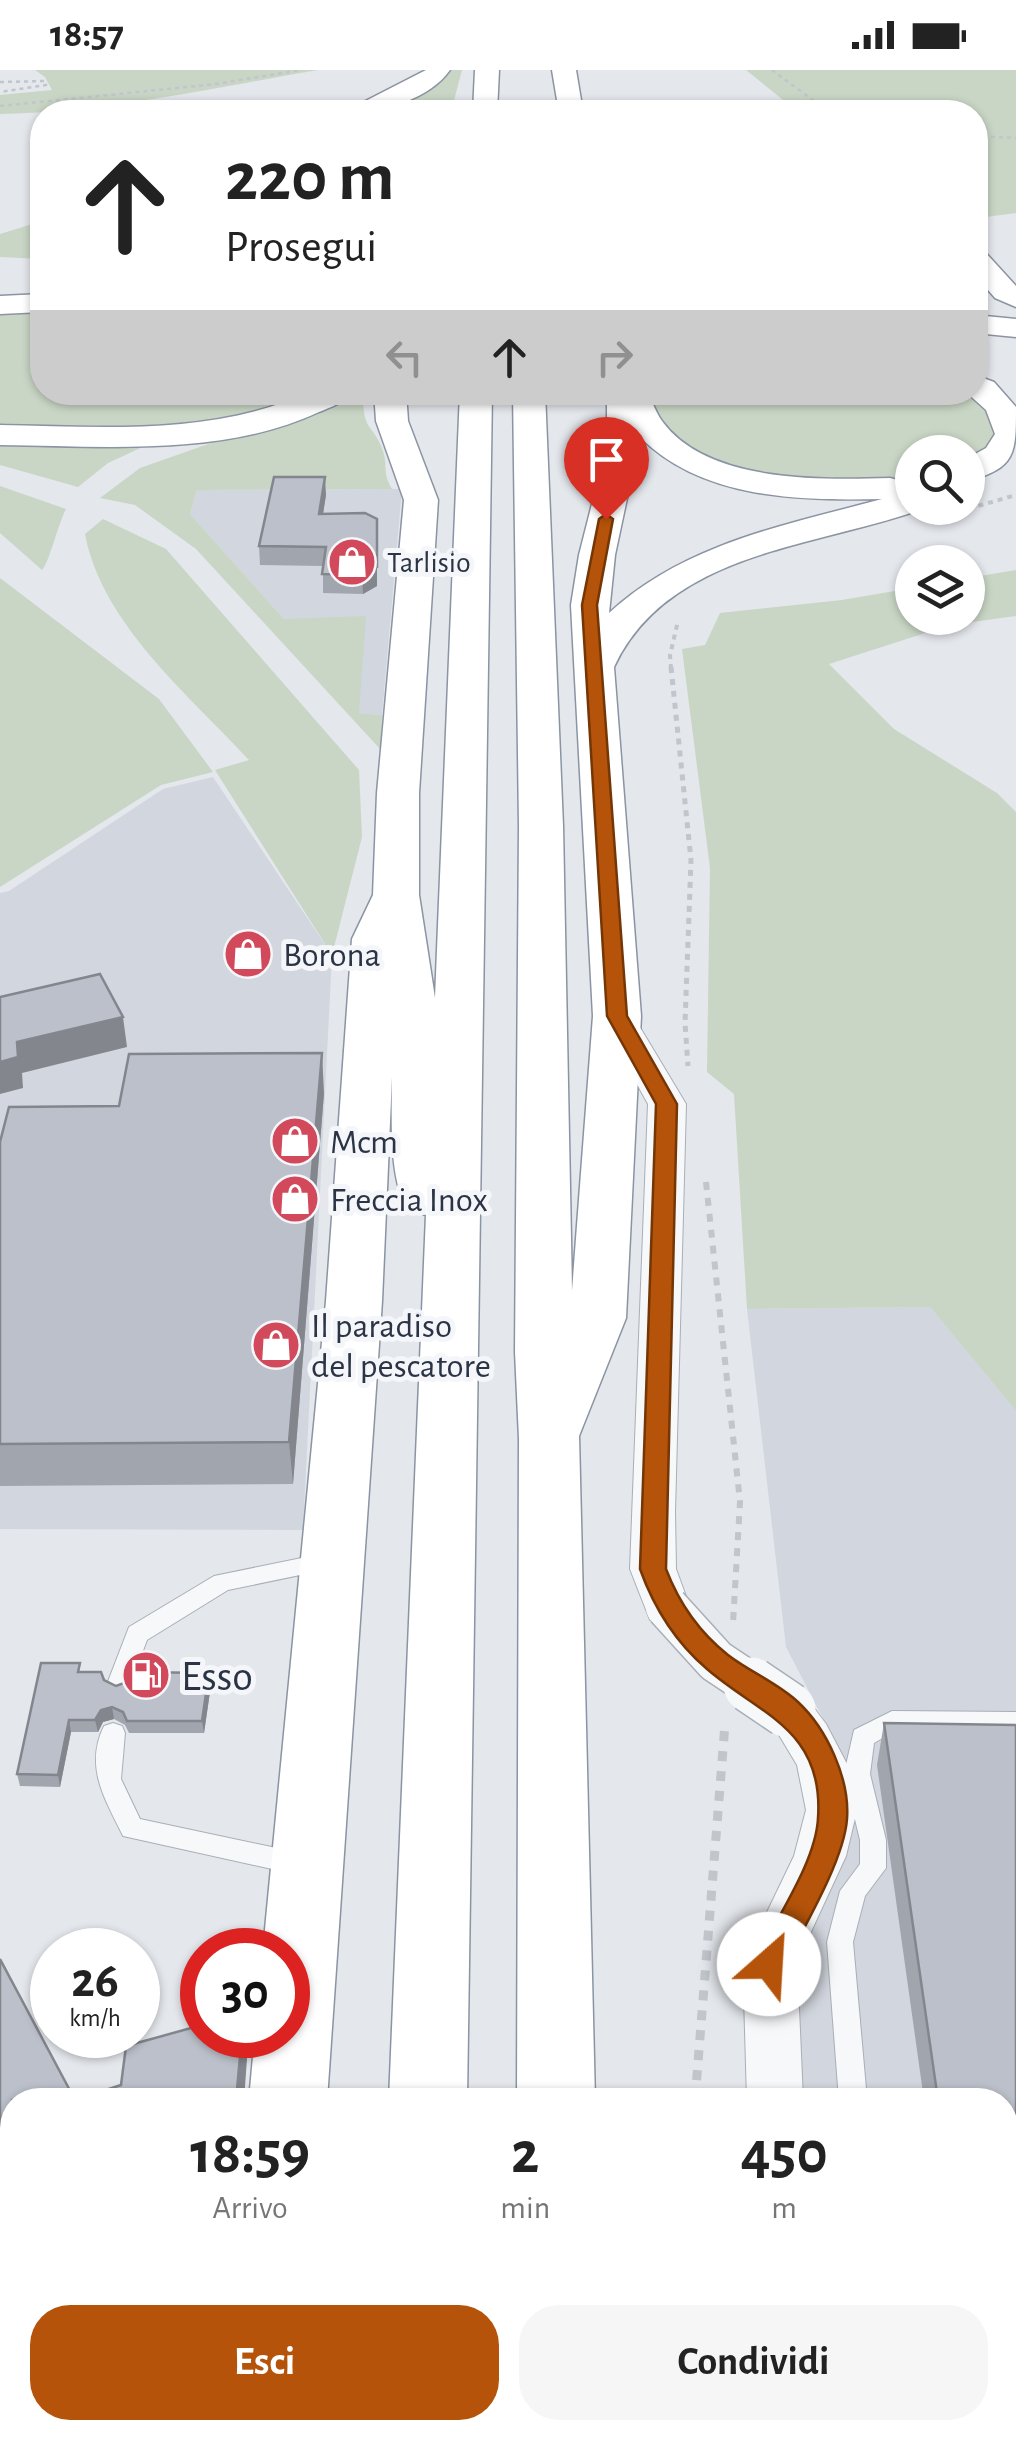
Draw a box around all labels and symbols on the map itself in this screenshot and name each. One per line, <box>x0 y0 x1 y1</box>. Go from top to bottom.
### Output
pin <box>564 417 649 520</box>
shop icon: Tarlisio <box>326 536 378 588</box>
place label: Tarlisio <box>387 548 471 578</box>
shop icon: Borona <box>222 928 274 980</box>
place label: Borona <box>283 938 381 973</box>
shop icon: Mcm <box>269 1115 321 1167</box>
place label: Mcm <box>330 1125 398 1160</box>
shop icon: Freccia Inox <box>269 1173 321 1225</box>
place label: Freccia Inox <box>330 1183 488 1218</box>
place label: Il paradiso del pescatore <box>311 1309 491 1384</box>
shop icon: Il paradiso del pescatore <box>250 1319 302 1371</box>
fuel station icon: Esso <box>120 1649 172 1701</box>
place label: Esso <box>181 1656 253 1698</box>
position arrow <box>717 1912 821 2016</box>
speed limit sign: 30 <box>180 1928 310 2058</box>

